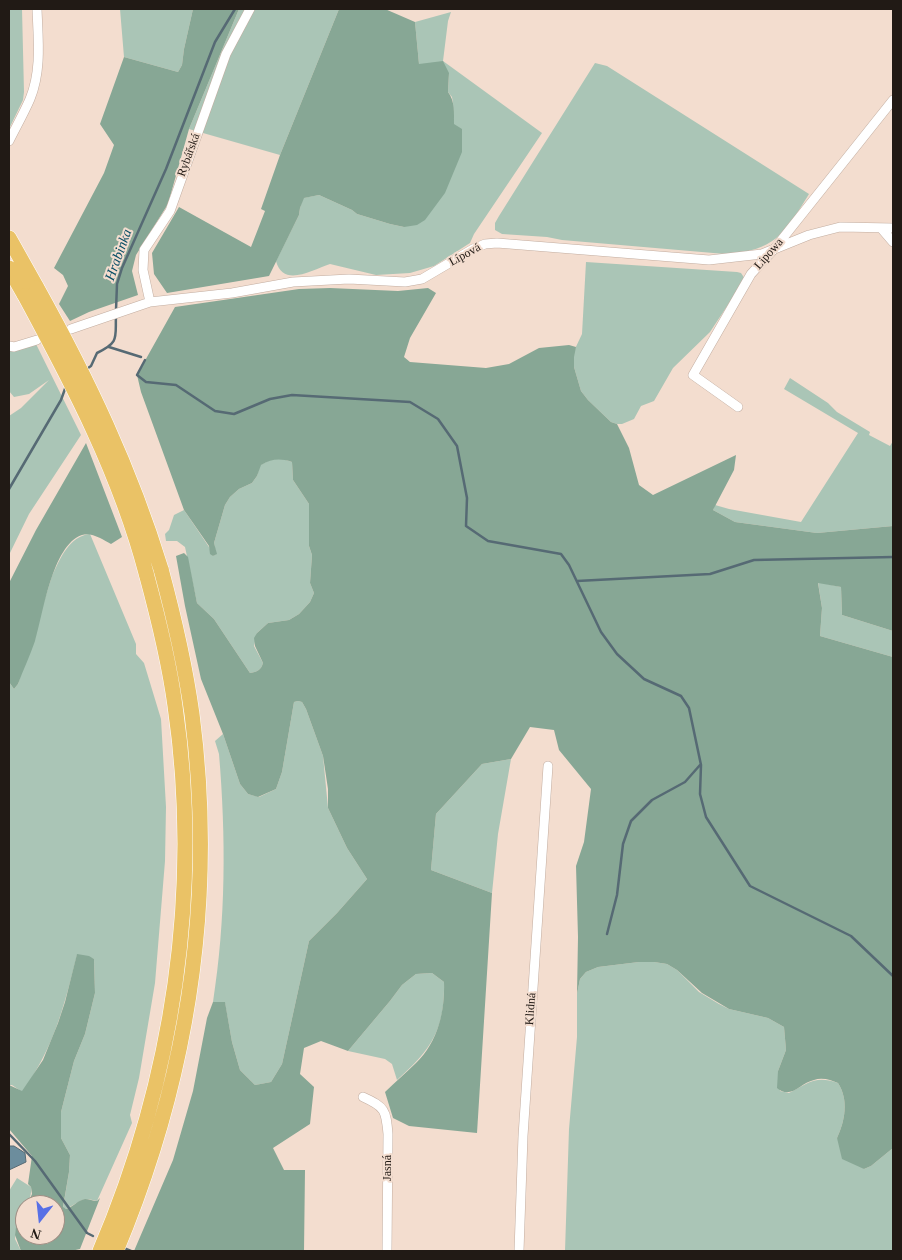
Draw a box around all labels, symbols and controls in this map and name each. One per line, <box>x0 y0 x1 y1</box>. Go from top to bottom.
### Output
street label: Rybářská <box>175 131 203 179</box>
water label: Hrabinka <box>102 227 136 283</box>
street label: Lipowa <box>752 235 786 273</box>
street label: Lípová <box>447 240 483 270</box>
street label: Klidná <box>523 992 539 1026</box>
street label: Jasná <box>381 1155 395 1181</box>
north arrow <box>15 1195 65 1245</box>
text: N <box>29 1225 43 1243</box>

